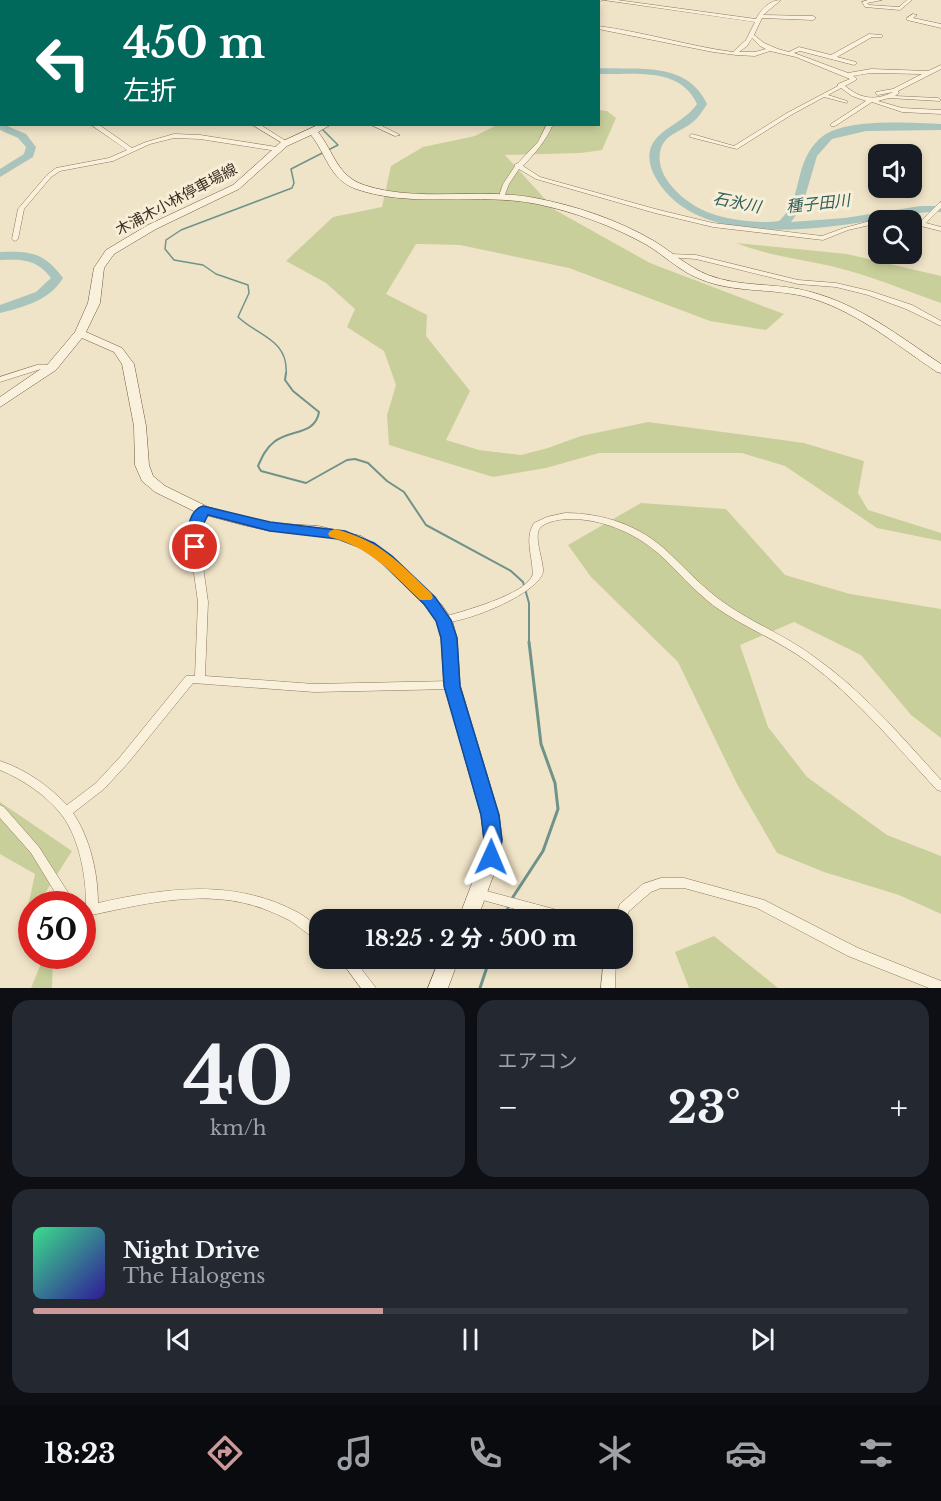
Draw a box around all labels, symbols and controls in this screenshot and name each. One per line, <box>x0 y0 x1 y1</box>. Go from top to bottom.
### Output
text: 450 m <box>123 17 265 69</box>
icon: left <box>24 24 102 102</box>
text: 左折 <box>123 74 177 107</box>
map controls <box>868 144 922 264</box>
button: sound <box>868 144 922 198</box>
street label: 木浦木小林停車場線 <box>112 159 240 239</box>
water label: 石氷川 <box>712 188 764 217</box>
water label: 種子田川 <box>785 190 853 216</box>
button: search <box>868 210 922 264</box>
pin <box>169 521 220 572</box>
icon: arrive <box>178 530 211 563</box>
position arrow <box>459 825 523 889</box>
speed limit sign: 50 <box>18 891 96 969</box>
text: 18:25 · 2 分 · 500 m <box>365 925 577 952</box>
text: 40 <box>183 1028 294 1125</box>
text: エアコン <box>498 1049 578 1073</box>
text: 23° <box>668 1079 741 1135</box>
text: − <box>498 1087 518 1128</box>
text: + <box>890 1087 908 1128</box>
text: km/h <box>210 1116 267 1140</box>
text: Night Drive <box>123 1237 260 1264</box>
text: The Halogens <box>123 1264 265 1288</box>
icon: previous <box>162 1323 195 1356</box>
icon: pause <box>454 1323 487 1356</box>
icon: next <box>746 1323 779 1356</box>
icon: directions <box>204 1432 246 1474</box>
icon: music <box>334 1432 376 1474</box>
icon: phone <box>464 1432 506 1474</box>
icon: climate <box>594 1432 636 1474</box>
icon: car <box>725 1432 767 1474</box>
icon: filters <box>855 1432 897 1474</box>
text: 18:23 <box>44 1437 115 1470</box>

